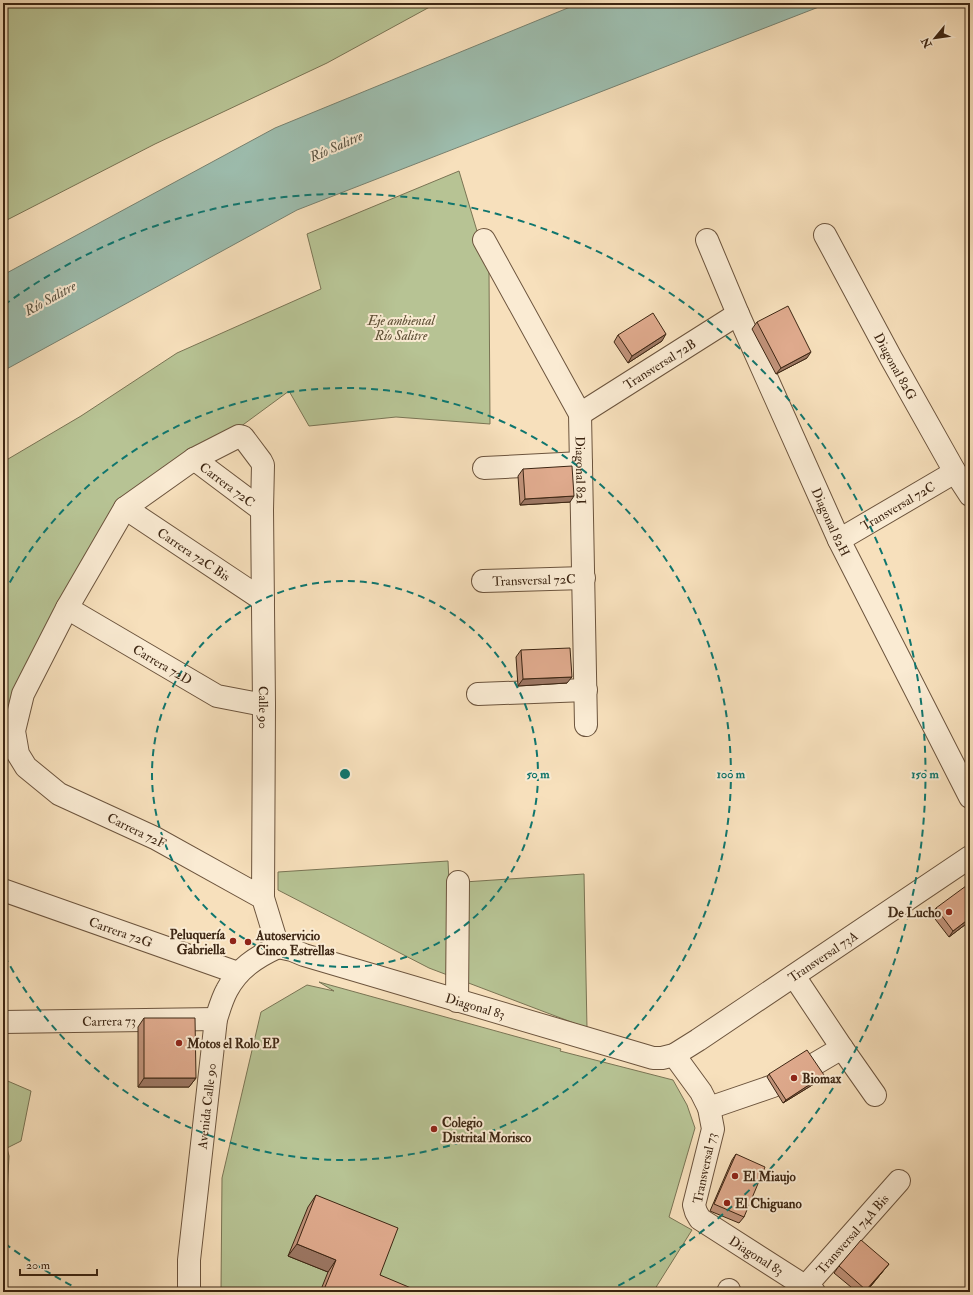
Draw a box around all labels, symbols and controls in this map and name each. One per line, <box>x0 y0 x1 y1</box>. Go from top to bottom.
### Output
north arrow <box>915 18 955 58</box>
text: N <box>918 34 935 51</box>
water label: Río Salitre <box>306 127 366 166</box>
water label: Río Salitre <box>21 277 79 320</box>
park label: Eje ambiental Río Salitre <box>366 313 436 344</box>
street label: Diagonal 82G <box>870 330 920 403</box>
street label: Transversal 72B <box>621 336 699 393</box>
street label: Diagonal 82I <box>571 436 589 505</box>
street label: Carrera 72C <box>196 459 258 511</box>
street label: Transversal 72C <box>858 478 938 534</box>
street label: Diagonal 82H <box>808 485 853 560</box>
street label: Carrera 72C Bis <box>154 525 233 585</box>
street label: Transversal 72C <box>492 571 576 590</box>
street label: Carrera 72D <box>130 641 195 689</box>
street label: Calle 90 <box>255 686 271 729</box>
centre of rings <box>338 767 352 781</box>
text: 50 m <box>526 767 550 782</box>
text: 100 m <box>717 767 746 782</box>
text: 150 m <box>911 767 939 782</box>
street label: Carrera 72F <box>105 810 169 852</box>
place label: De Lucho <box>888 905 942 921</box>
marker: De Lucho <box>944 907 954 917</box>
street label: Carrera 72G <box>87 914 155 951</box>
place label: Peluquería Gabriella <box>170 927 226 958</box>
street label: Transversal 73A <box>785 927 862 986</box>
place label: Autoservicio Cinco Estrellas <box>255 928 335 959</box>
marker: Peluquería Gabriella <box>228 936 238 946</box>
marker: Autoservicio Cinco Estrellas <box>243 937 253 947</box>
street label: Diagonal 83 <box>443 990 507 1023</box>
street label: Carrera 73 <box>82 1013 136 1030</box>
place label: Motos el Rolo EP <box>186 1036 280 1052</box>
marker: Motos el Rolo EP <box>174 1038 184 1048</box>
street label: Avenida Calle 90 <box>194 1062 220 1151</box>
place label: Biomax <box>802 1071 842 1087</box>
marker: Biomax <box>789 1073 799 1083</box>
place label: Colegio Distrital Morisco <box>442 1115 532 1146</box>
marker: Colegio Distrital Morisco <box>429 1124 439 1134</box>
street label: Transversal 73 <box>690 1131 720 1205</box>
place label: El Miaujo <box>743 1169 797 1185</box>
marker: El Miaujo <box>730 1171 740 1181</box>
street label: Transversal 74A Bis <box>813 1191 893 1278</box>
place label: El Chiguano <box>735 1196 802 1213</box>
marker: El Chiguano <box>722 1198 732 1208</box>
street label: Diagonal 83 <box>726 1233 786 1279</box>
scale bar <box>20 1251 97 1277</box>
text: 20 m <box>26 1258 51 1273</box>

